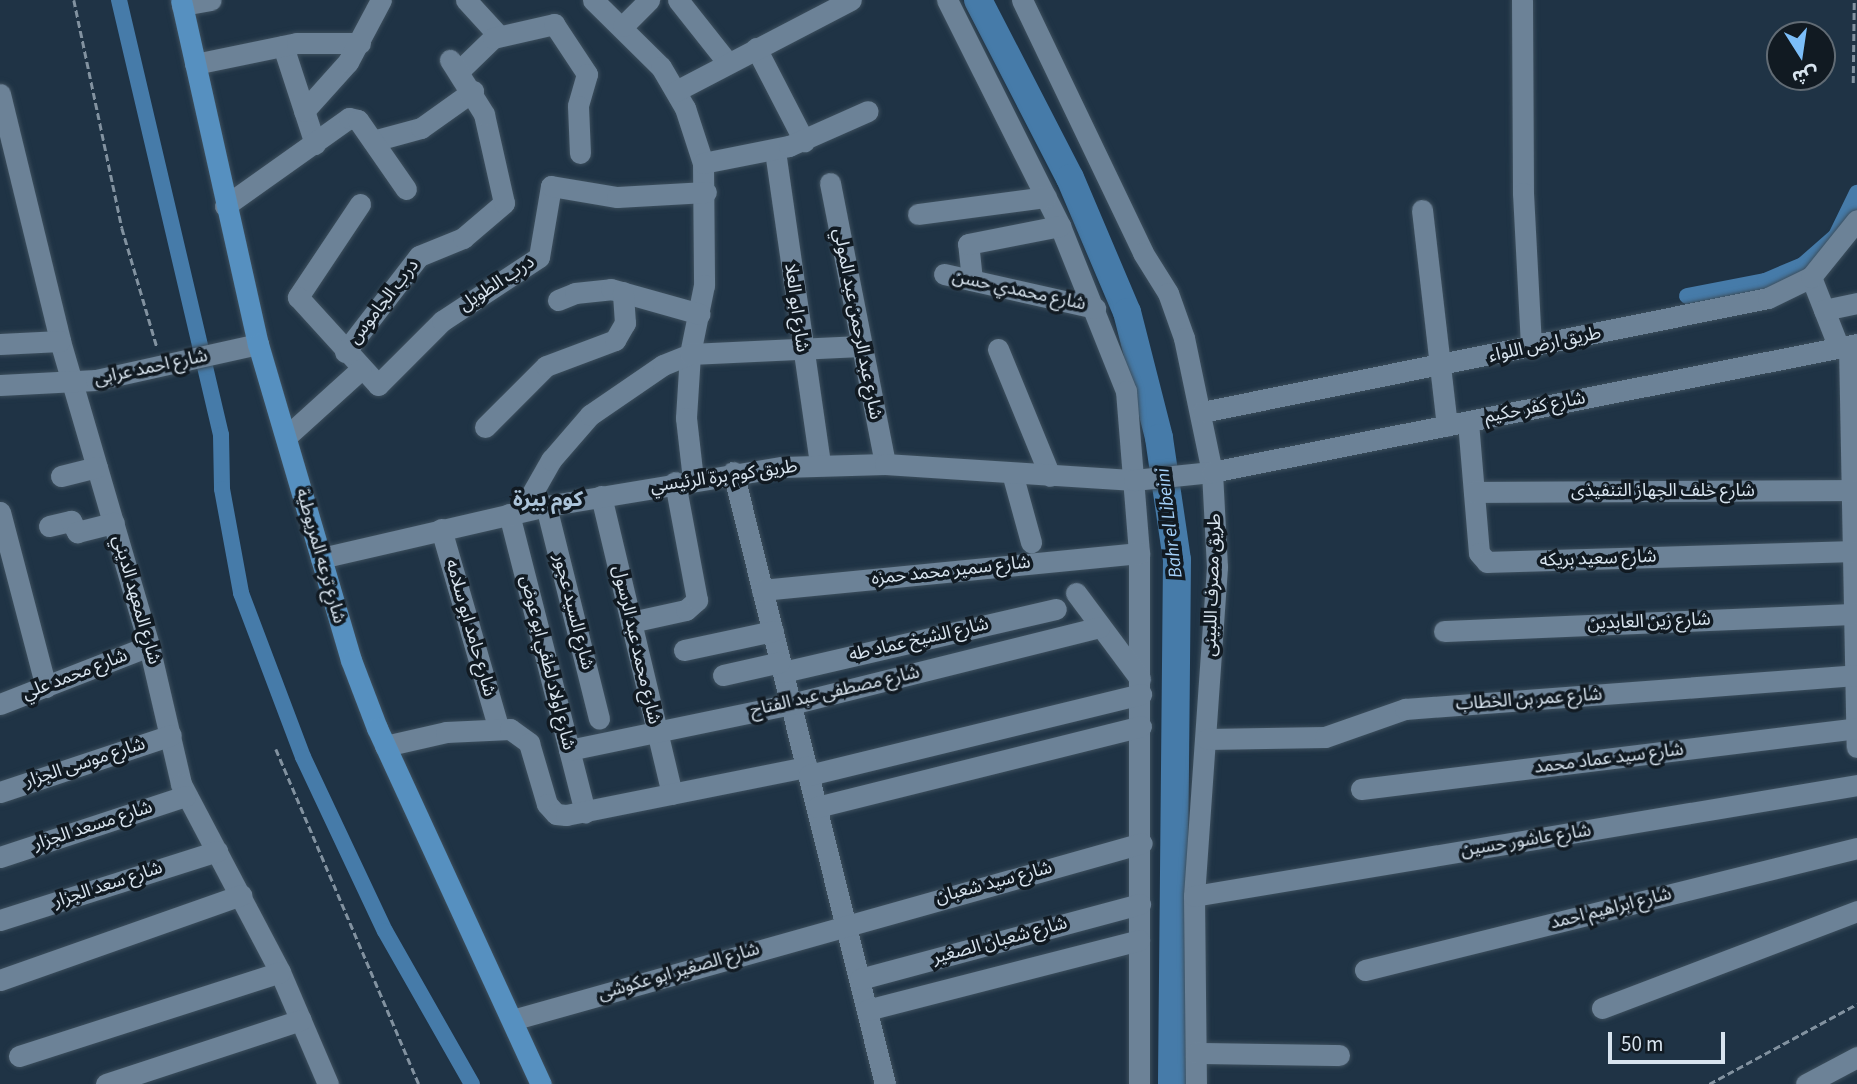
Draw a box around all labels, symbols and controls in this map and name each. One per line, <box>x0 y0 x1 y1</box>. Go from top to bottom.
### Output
north arrow <box>1766 21 1836 91</box>
text: ش <box>1790 59 1821 91</box>
street label: شارع عبد الرحمن عبد المولي <box>828 227 886 421</box>
street label: درب الطويل <box>455 252 539 316</box>
street label: درب الجاموس <box>344 255 424 349</box>
street label: شارع ابو العلا <box>779 262 813 354</box>
street label: شارع محمدي حسن <box>950 266 1088 316</box>
street label: طريق ارض اللواء <box>1487 323 1603 367</box>
street label: شارع احمد عرابى <box>92 345 210 391</box>
street label: شارع كفر حكيم <box>1483 388 1587 428</box>
street label: طريق كوم برة الرئيسي <box>649 456 799 498</box>
water label: Bahr el Libeini <box>1152 467 1188 579</box>
street label: شارع خلف الجهاز التنفيذى <box>1571 480 1755 502</box>
street label: شارع ترعه المريوطية <box>290 486 350 626</box>
district label: كوم بيرة <box>513 486 583 512</box>
street label: طريق مصرف اللبينى <box>1200 513 1226 657</box>
street label: شارع المعهد الديني <box>107 533 165 667</box>
street label: شارع سعيد بريكه <box>1539 546 1657 572</box>
street label: شارع السيد عجور <box>548 552 598 672</box>
street label: شارع سمير محمد حمزه <box>870 552 1032 590</box>
street label: شارع حامد ابو سلامه <box>440 557 500 699</box>
street label: شارع محمد عبد الرسول <box>607 564 665 726</box>
street label: شارع اولاد لطفي ابو عوض <box>515 573 579 753</box>
street label: شارع زين العابدين <box>1587 609 1711 635</box>
street label: شارع الشيخ عماد طه <box>847 613 991 667</box>
street label: شارع محمد علي <box>19 645 131 705</box>
street label: شارع مصطفى عبد الفتاح <box>748 662 922 722</box>
street label: شارع عمر بن الخطاب <box>1455 684 1603 716</box>
street label: شارع موسى الجزار <box>22 733 148 793</box>
street label: شارع سيد عماد محمد <box>1533 739 1685 779</box>
street label: شارع مسعد الجزار <box>31 797 155 855</box>
street label: شارع عاشور حسين <box>1459 820 1593 862</box>
street label: شارع سعد الجزار <box>51 857 165 913</box>
street label: شارع سيد شعبان <box>933 857 1055 909</box>
street label: شارع ابراهيم احمد <box>1548 883 1674 935</box>
street label: شارع شعبان الصغير <box>930 913 1070 969</box>
street label: شارع الصغير ابو عكوشى <box>596 939 762 1005</box>
scale bar <box>1612 1018 1729 1062</box>
text: 50 m <box>1621 1029 1663 1059</box>

